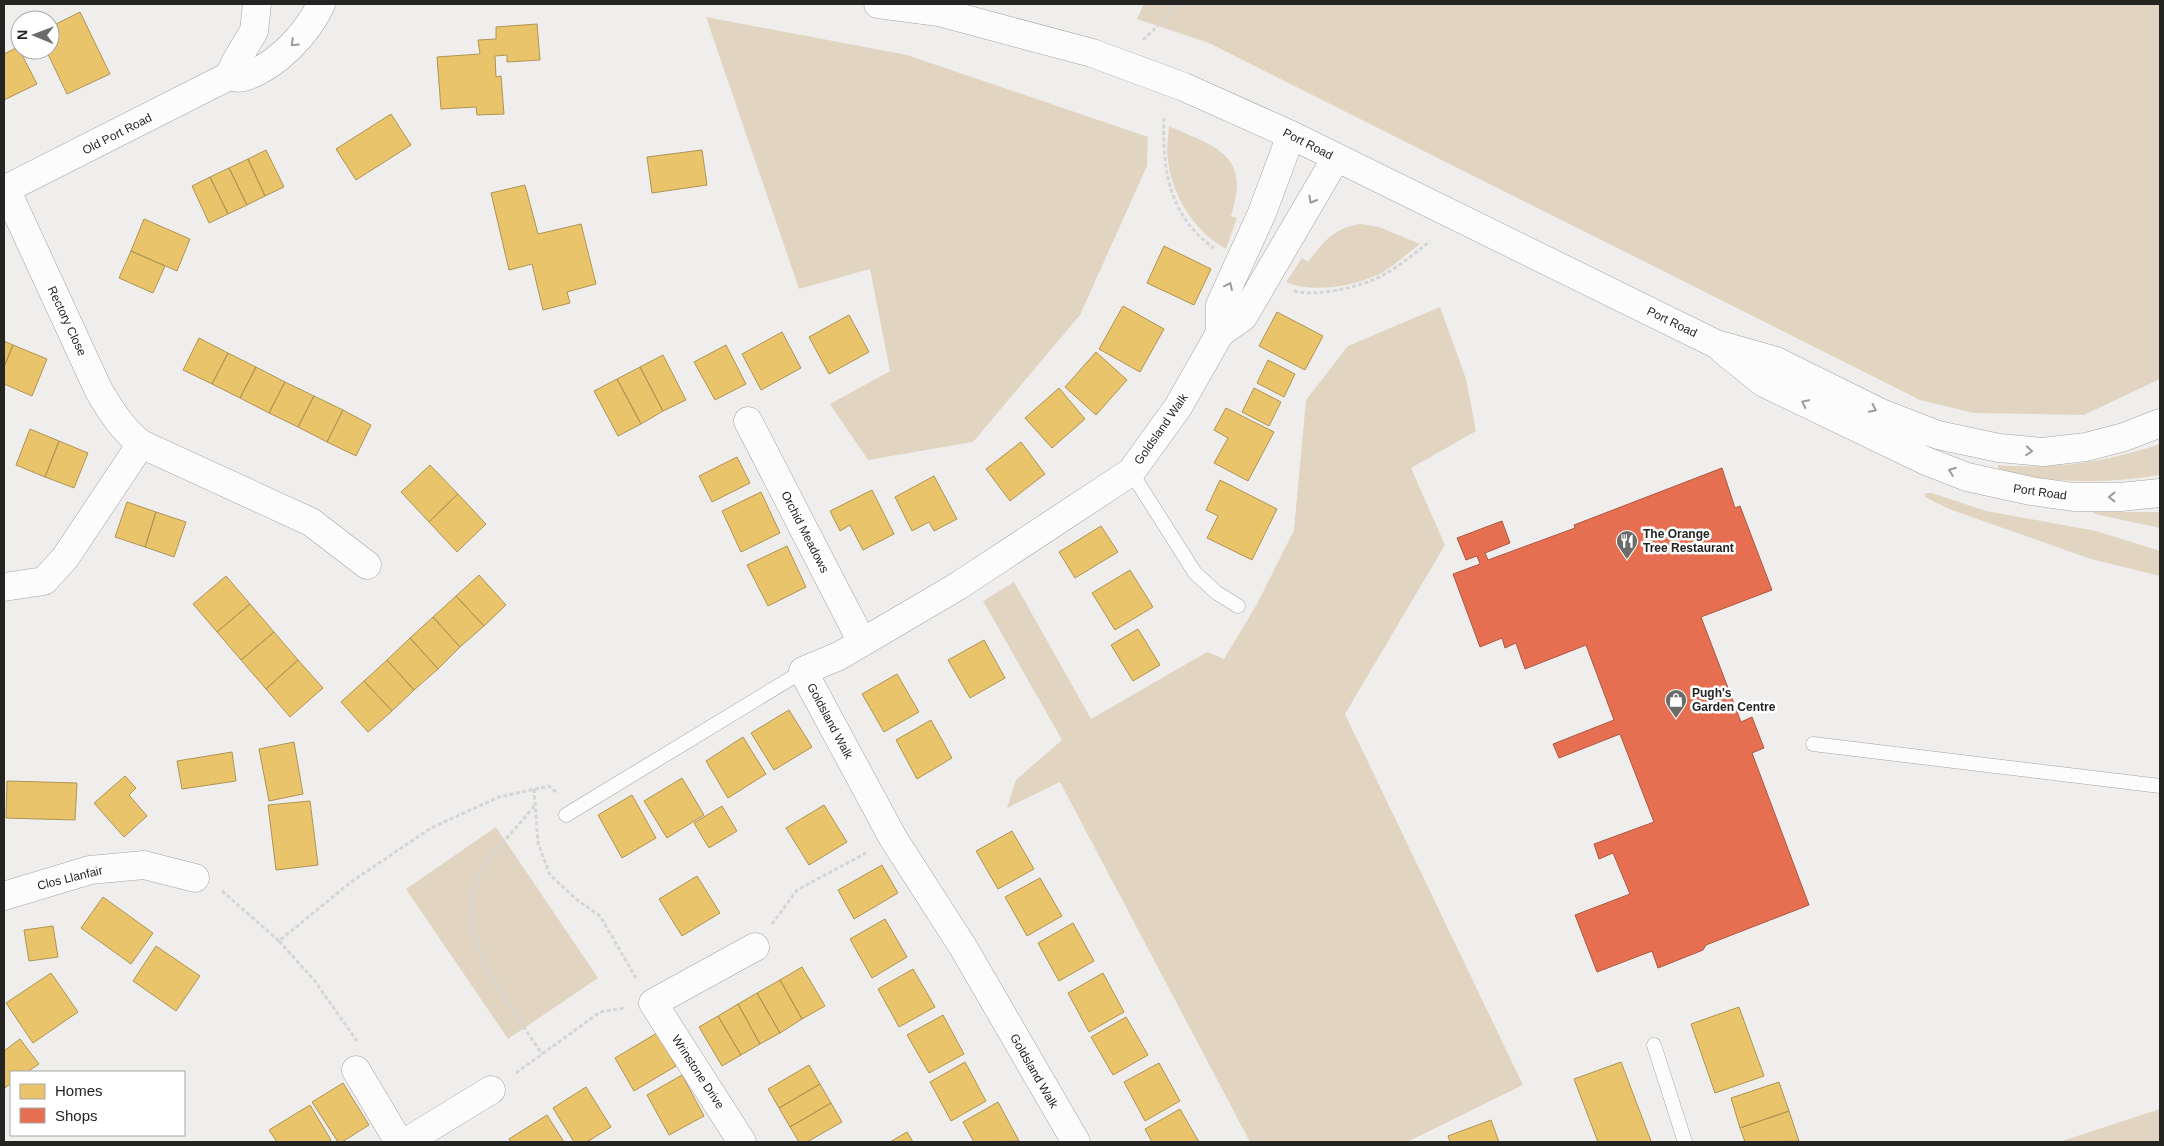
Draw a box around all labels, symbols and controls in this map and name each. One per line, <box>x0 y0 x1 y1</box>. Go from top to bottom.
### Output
north arrow <box>10 10 60 60</box>
text: N <box>14 30 30 40</box>
one-way arrow <box>290 37 299 46</box>
street label: Old Port Road <box>80 111 154 157</box>
street label: Port Road <box>1281 125 1335 163</box>
one-way arrow <box>1308 195 1318 204</box>
one-way arrow <box>1223 282 1234 291</box>
street label: Rectory Close <box>45 284 89 358</box>
street label: Port Road <box>1645 304 1699 340</box>
street label: Goldsland Walk <box>1131 390 1191 467</box>
one-way arrow <box>1801 400 1810 410</box>
one-way arrow <box>1868 403 1877 413</box>
one-way arrow <box>2026 445 2034 456</box>
one-way arrow <box>1948 467 1957 477</box>
street label: Port Road <box>2012 481 2068 503</box>
street label: Orchid Meadows <box>778 489 832 575</box>
one-way arrow <box>2107 492 2115 502</box>
place label: The Orange Tree Restaurant <box>1643 527 1734 555</box>
restaurant icon: The Orange Tree Restaurant <box>1615 529 1639 560</box>
street label: Goldsland Walk <box>804 681 856 762</box>
place label: Pugh's Garden Centre <box>1692 686 1776 714</box>
shop icon: Pugh's Garden Centre <box>1664 688 1688 719</box>
street label: Clos Llanfair <box>36 863 104 893</box>
street label: Goldsland Walk <box>1007 1031 1061 1112</box>
street label: Wrinstone Drive <box>669 1032 727 1112</box>
legend <box>10 1071 185 1136</box>
text: Homes <box>55 1082 103 1099</box>
text: Shops <box>55 1107 98 1124</box>

